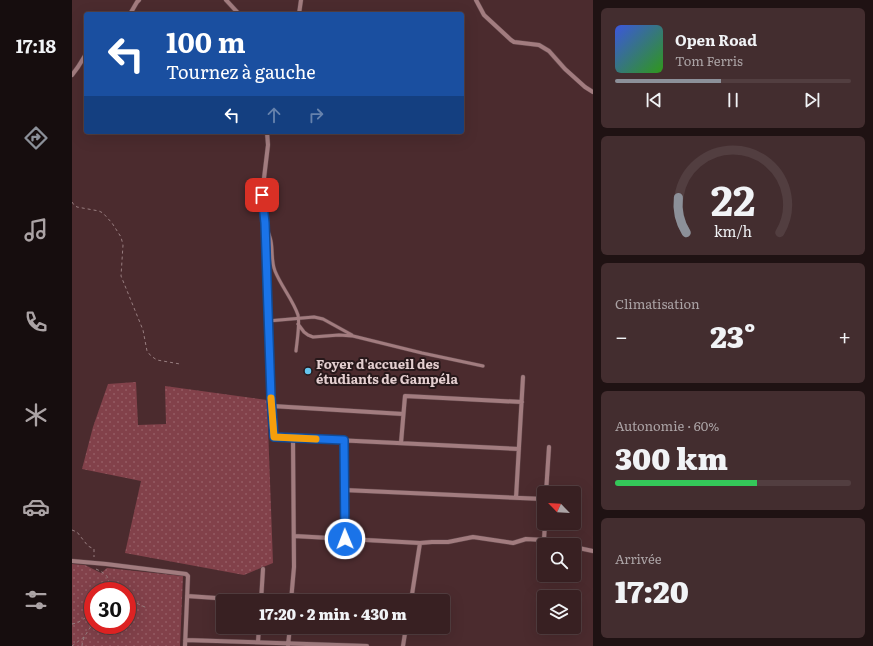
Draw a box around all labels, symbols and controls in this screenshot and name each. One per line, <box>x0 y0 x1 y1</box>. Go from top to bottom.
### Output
text: 100 m <box>166 20 246 62</box>
icon: left <box>100 28 152 80</box>
text: Open Road <box>675 28 757 51</box>
text: 17:18 <box>16 32 56 59</box>
text: Tom Ferris <box>675 51 743 70</box>
text: Tournez à gauche <box>166 58 316 85</box>
icon: previous <box>643 89 665 111</box>
icon: pause <box>722 89 744 111</box>
icon: next <box>801 89 823 111</box>
icon: left <box>221 104 243 126</box>
icon: ahead <box>263 104 285 126</box>
icon: right <box>305 104 327 126</box>
icon: directions <box>22 124 50 152</box>
text: 22 <box>711 167 755 229</box>
pin <box>245 178 279 212</box>
icon: arrive <box>251 184 273 206</box>
icon: music <box>22 216 50 244</box>
text: km/h <box>714 220 753 241</box>
text: Climatisation <box>615 294 700 313</box>
icon: phone <box>22 308 50 336</box>
text: 23° <box>710 313 756 357</box>
text: − <box>615 319 628 352</box>
text: + <box>838 319 851 352</box>
place label: Foyer d'accueil des étudiants de Gampéla <box>316 354 459 388</box>
marker: Foyer d'accueil des étudiants de Gampéla <box>303 366 313 376</box>
icon: climate <box>22 401 50 429</box>
text: Autonomie · 60% <box>615 416 719 435</box>
text: 300 km <box>615 435 728 479</box>
north arrow <box>537 486 581 530</box>
map controls <box>537 486 581 634</box>
icon: car <box>22 493 50 521</box>
position arrow <box>324 518 366 560</box>
button: search <box>537 538 581 582</box>
text: Arrivée <box>615 549 661 568</box>
text: 17:20 <box>615 568 689 612</box>
speed limit sign: 30 <box>84 582 136 634</box>
icon: filters <box>22 586 50 614</box>
button: layers <box>537 590 581 634</box>
text: 17:20 · 2 min · 430 m <box>259 602 407 625</box>

